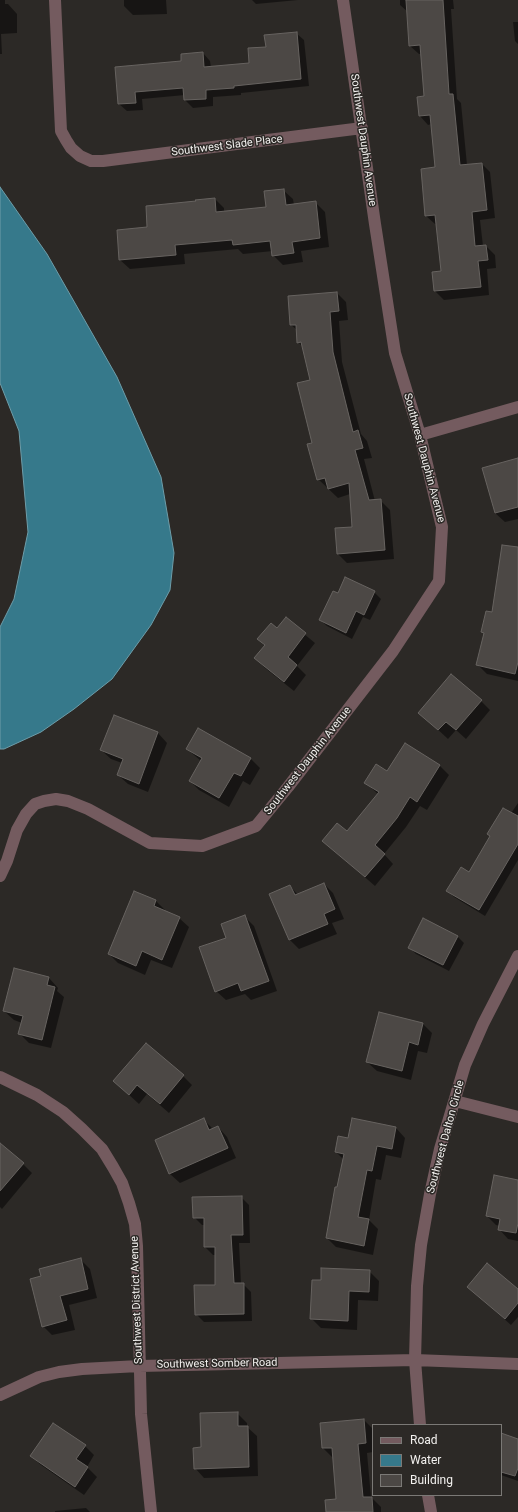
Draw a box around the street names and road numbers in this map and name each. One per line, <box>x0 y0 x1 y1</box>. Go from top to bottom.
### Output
street label: Southwest Dauphin Avenue <box>347 73 379 207</box>
street label: Southwest Slade Place <box>171 133 283 159</box>
street label: Southwest Dauphin Avenue <box>400 392 448 524</box>
street label: Southwest Dauphin Avenue <box>262 704 354 818</box>
street label: Southwest Dalton Circle <box>425 1079 467 1195</box>
street label: Southwest District Avenue <box>128 1236 146 1364</box>
street label: Southwest Somber Road <box>157 1356 277 1372</box>

